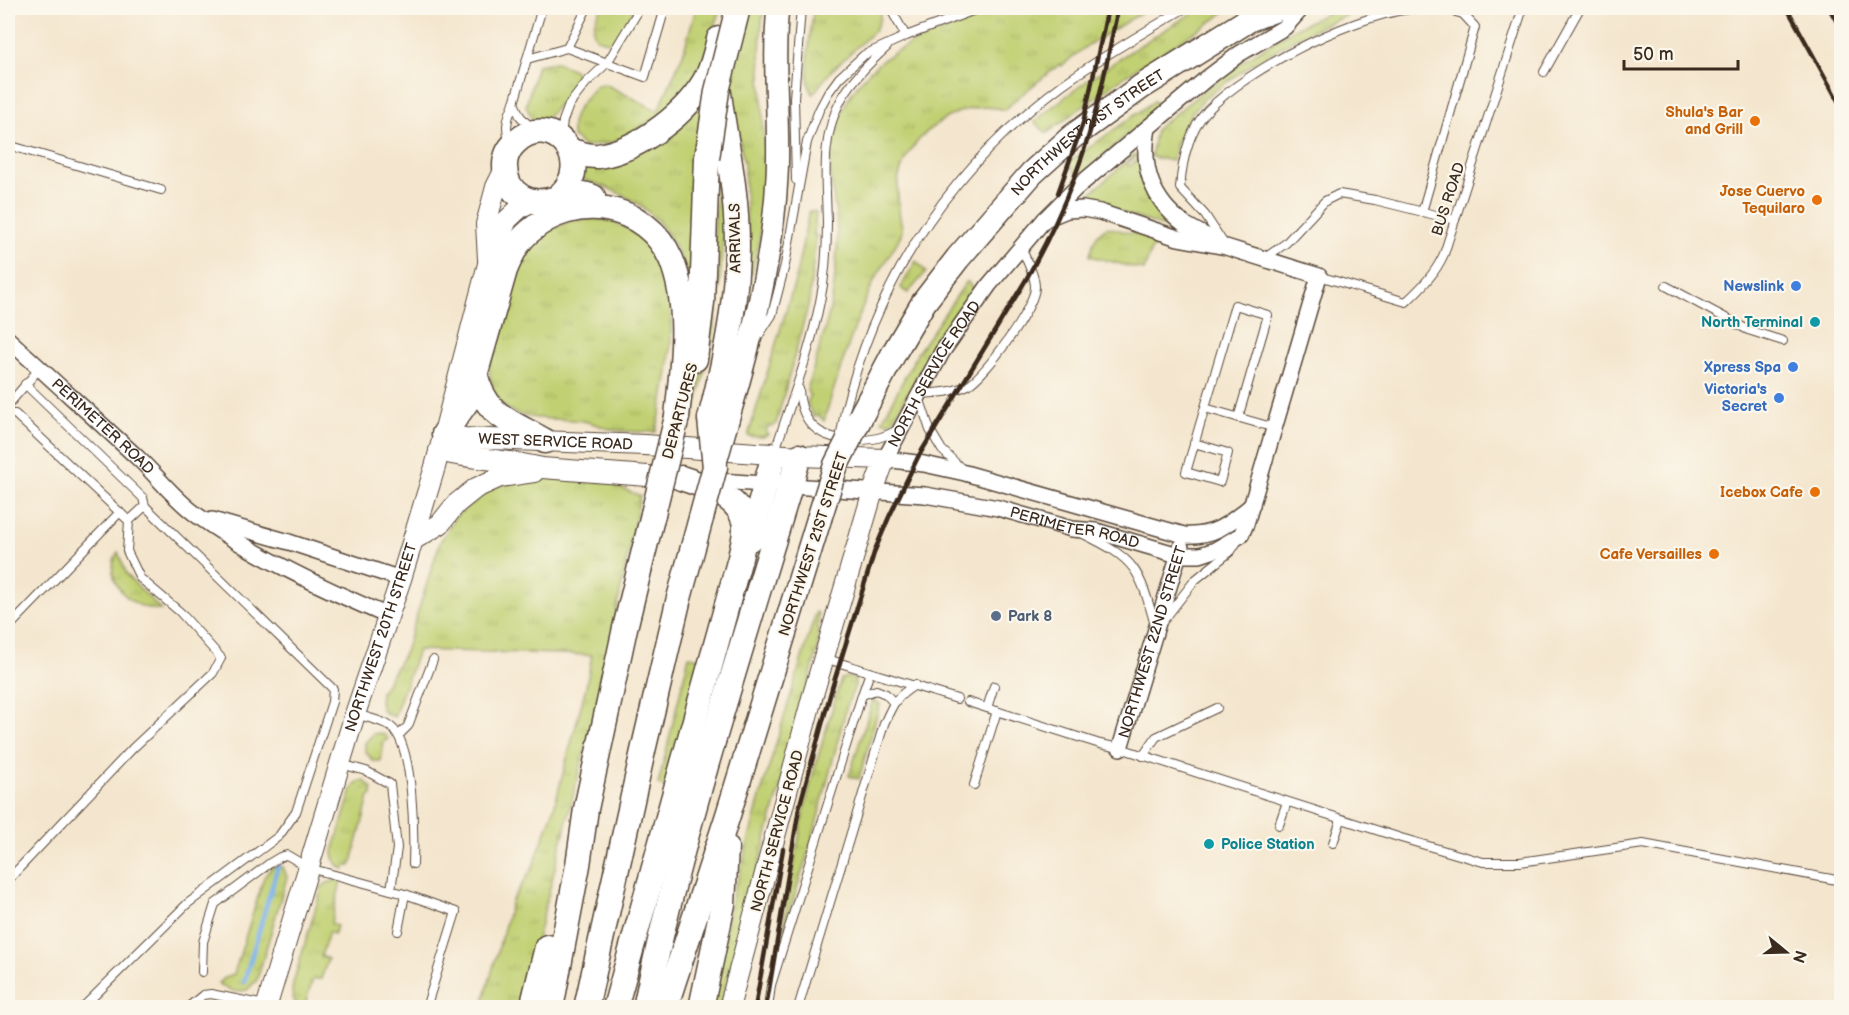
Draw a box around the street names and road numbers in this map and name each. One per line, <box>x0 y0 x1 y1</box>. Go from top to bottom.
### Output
street label: NORTHWEST 21ST STREET <box>1007 66 1168 200</box>
street label: BUS ROAD <box>1428 160 1469 238</box>
street label: ARRIVALS <box>725 203 746 273</box>
street label: NORTH SERVICE ROAD <box>884 297 985 451</box>
street label: DEPARTURES <box>659 361 702 461</box>
street label: PERIMETER ROAD <box>47 375 158 479</box>
street label: WEST SERVICE ROAD <box>478 430 633 455</box>
street label: NORTHWEST 21ST STREET <box>775 450 852 638</box>
street label: PERIMETER ROAD <box>1008 503 1142 553</box>
street label: NORTHWEST 20TH STREET <box>341 541 421 734</box>
street label: NORTHWEST 22ND STREET <box>1115 543 1191 740</box>
street label: NORTH SERVICE ROAD <box>747 748 808 914</box>

